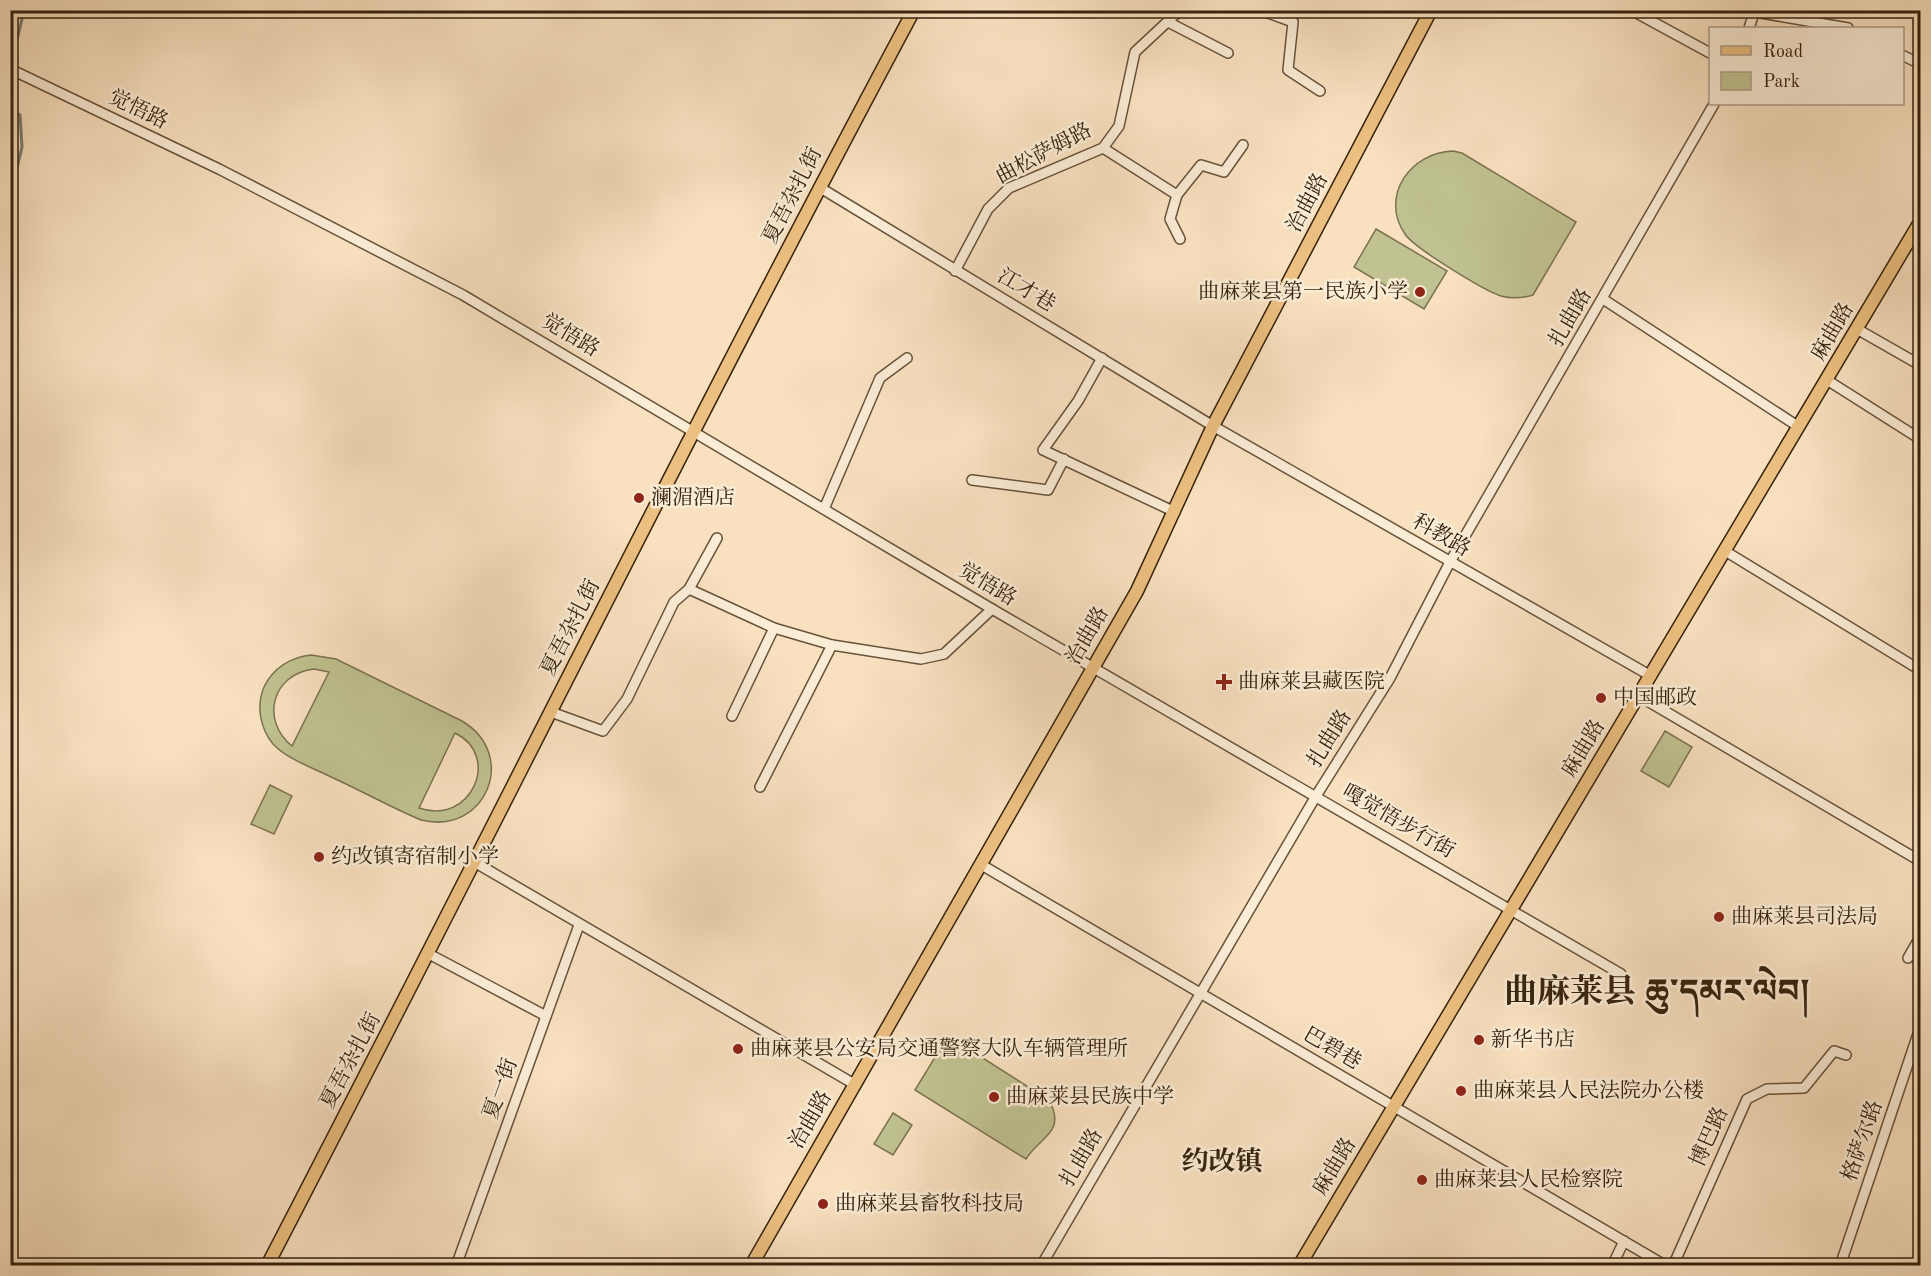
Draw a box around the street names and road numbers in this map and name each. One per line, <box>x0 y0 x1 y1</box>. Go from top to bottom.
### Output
street label: 觉悟路 <box>105 85 172 133</box>
street label: 曲松萨姆路 <box>992 118 1095 188</box>
street label: 夏吾杂扎街 <box>758 144 826 248</box>
street label: 治曲路 <box>1282 169 1332 236</box>
street label: 江才巷 <box>994 264 1059 316</box>
street label: 扎曲路 <box>1544 284 1596 351</box>
street label: 麻曲路 <box>1806 298 1858 365</box>
street label: 觉悟路 <box>538 309 603 361</box>
street label: 科教路 <box>1408 509 1475 561</box>
street label: 觉悟路 <box>955 558 1020 610</box>
street label: 夏吾杂扎街 <box>536 576 604 680</box>
street label: 治曲路 <box>1061 602 1113 669</box>
street label: 扎曲路 <box>1303 706 1356 771</box>
street label: 麻曲路 <box>1557 716 1609 781</box>
street label: 嘎觉悟步行街 <box>1338 780 1459 863</box>
street label: 夏吾杂扎街 <box>315 1009 385 1112</box>
street label: 巴碧巷 <box>1299 1022 1366 1074</box>
street label: 夏一街 <box>478 1055 522 1122</box>
street label: 治曲路 <box>784 1086 836 1153</box>
street label: 格萨尔路 <box>1838 1097 1887 1184</box>
street label: 博巴路 <box>1686 1103 1732 1170</box>
street label: 扎曲路 <box>1055 1124 1107 1191</box>
street label: 麻曲路 <box>1308 1134 1360 1199</box>

